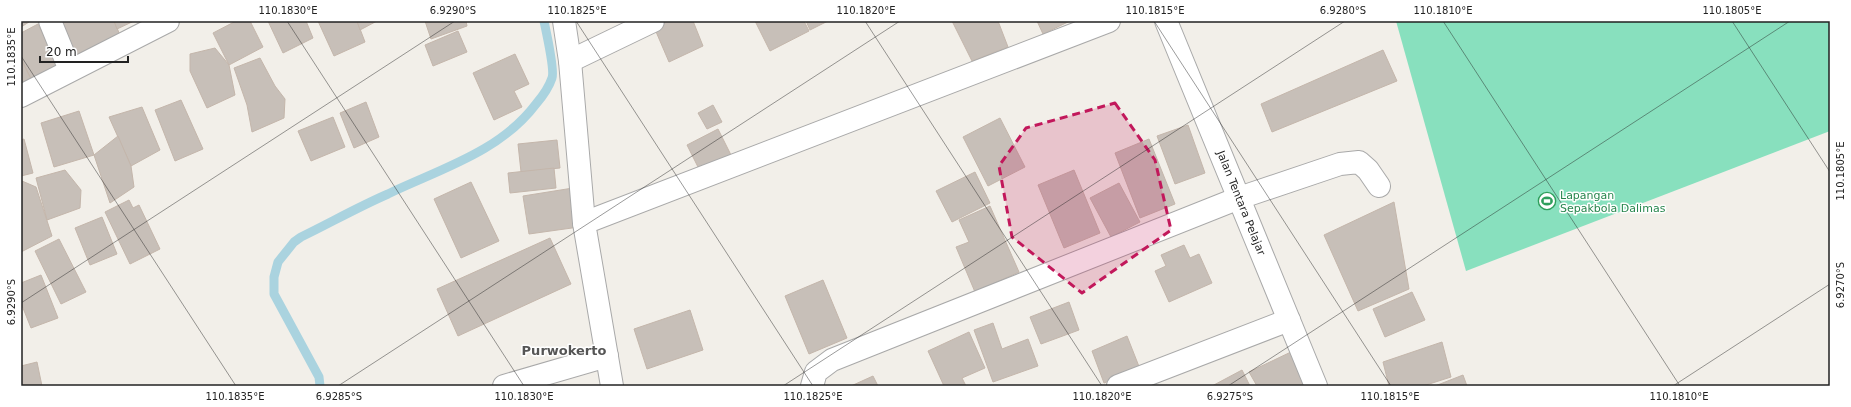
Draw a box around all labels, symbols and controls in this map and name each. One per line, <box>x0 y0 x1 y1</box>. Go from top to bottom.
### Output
text: 110.1830°E <box>258 5 318 16</box>
text: 6.9290°S <box>430 5 476 16</box>
text: 110.1825°E <box>547 5 607 16</box>
text: 110.1820°E <box>836 5 896 16</box>
text: 110.1815°E <box>1125 5 1185 16</box>
text: 6.9280°S <box>1320 5 1366 16</box>
text: 110.1810°E <box>1413 5 1473 16</box>
text: 110.1805°E <box>1702 5 1762 16</box>
text: 110.1835°E <box>6 27 17 87</box>
scale bar <box>40 38 128 64</box>
text: 20 m <box>46 45 77 59</box>
text: 110.1805°E <box>1835 141 1846 201</box>
street label: Jalan Tentara Pelajar <box>1214 148 1268 258</box>
place label: Lapangan Sepakbola Dalimas <box>1560 189 1666 215</box>
sports icon: Lapangan Sepakbola Dalimas <box>1537 191 1557 211</box>
text: 6.9270°S <box>1835 262 1846 308</box>
text: 6.9290°S <box>6 279 17 325</box>
district label: Purwokerto <box>522 343 606 358</box>
text: 110.1835°E <box>205 391 265 402</box>
text: 6.9285°S <box>316 391 362 402</box>
text: 110.1830°E <box>494 391 554 402</box>
text: 110.1825°E <box>783 391 843 402</box>
text: 110.1820°E <box>1072 391 1132 402</box>
text: 6.9275°S <box>1207 391 1253 402</box>
text: 110.1815°E <box>1360 391 1420 402</box>
text: 110.1810°E <box>1649 391 1709 402</box>

